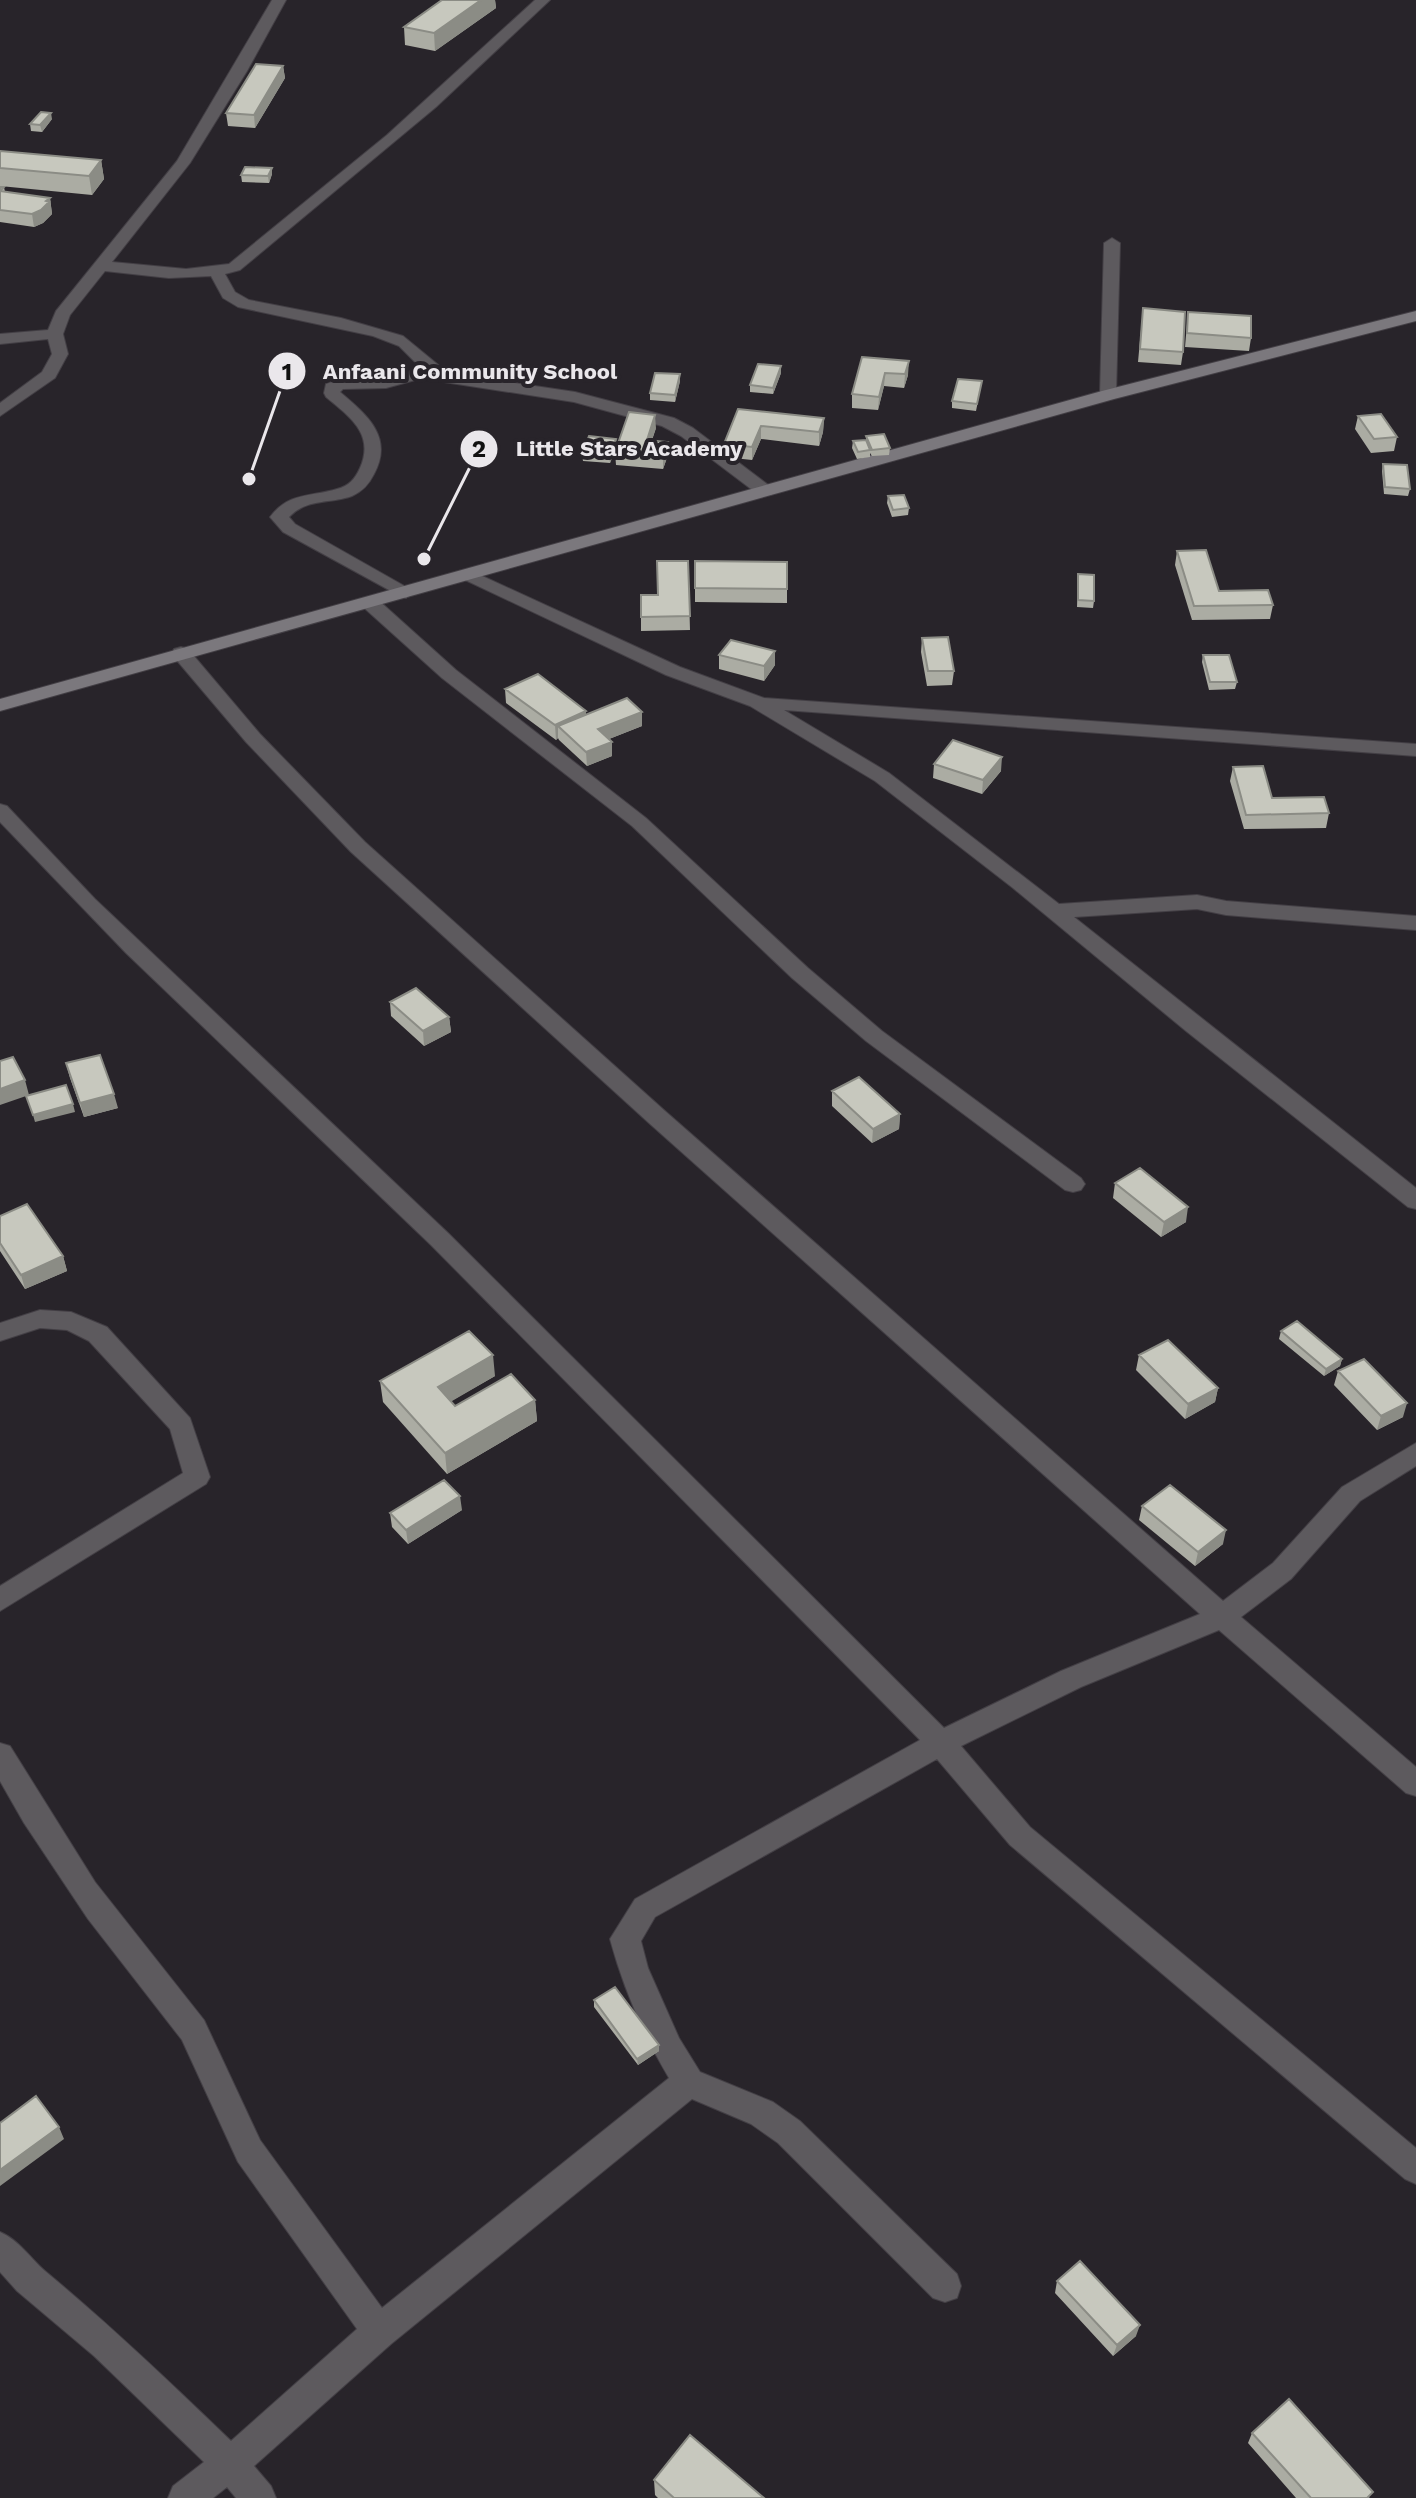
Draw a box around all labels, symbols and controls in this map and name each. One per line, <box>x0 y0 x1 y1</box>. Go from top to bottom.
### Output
callout: Anfaani Community School <box>267 348 634 394</box>
text: 1 <box>282 358 292 386</box>
text: Anfaani Community School <box>323 359 618 384</box>
callout: Little Stars Academy <box>459 426 758 472</box>
text: 2 <box>472 435 486 463</box>
text: Little Stars Academy <box>516 436 743 461</box>

